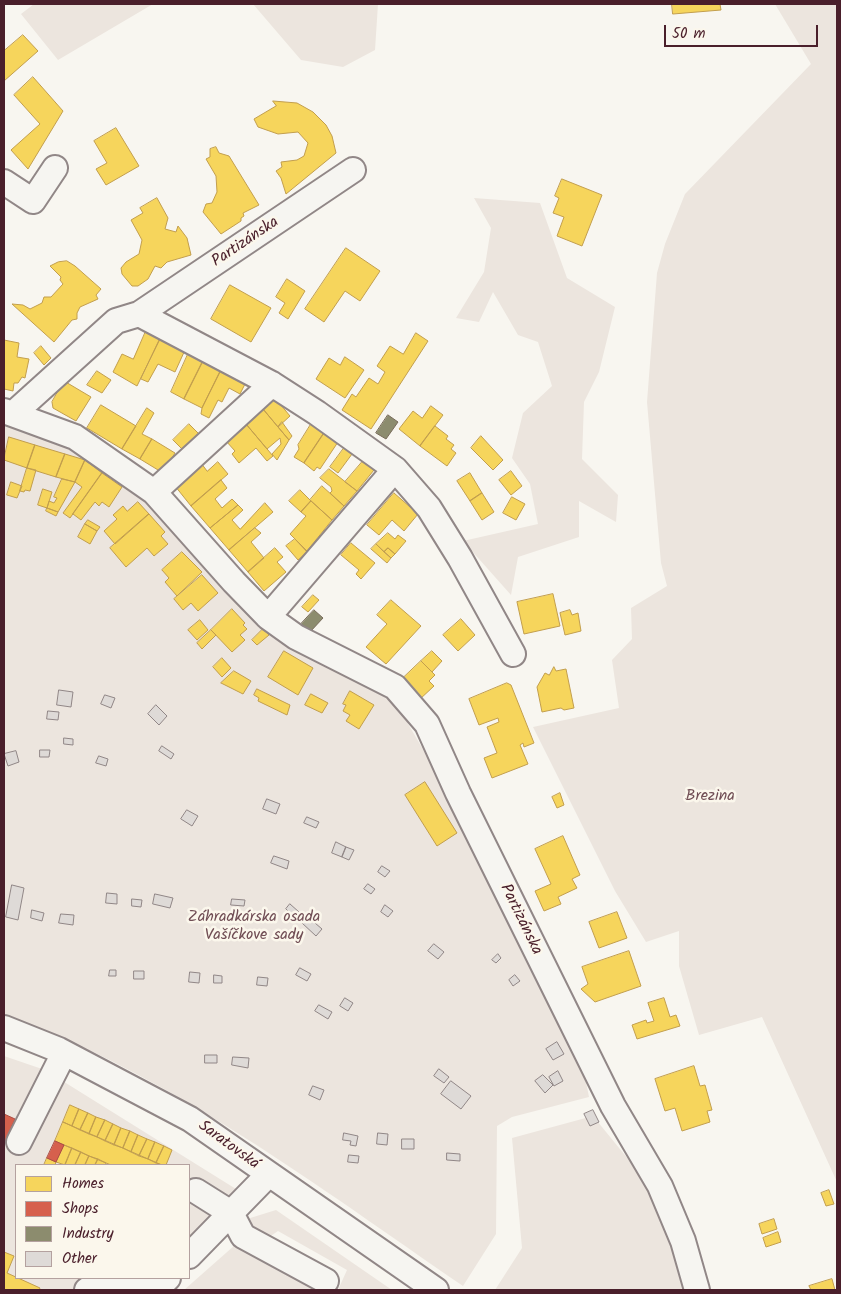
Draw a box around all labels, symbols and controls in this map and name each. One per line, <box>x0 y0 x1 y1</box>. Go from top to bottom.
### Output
scale bar <box>666 15 820 47</box>
text: 50 m <box>672 22 706 46</box>
street label: Partizánska <box>209 214 283 272</box>
park label: Brezina <box>685 787 735 807</box>
street label: Partizánska <box>495 881 545 959</box>
park label: Záhradkárska osada Vašíčkove sady <box>188 908 320 946</box>
street label: Saratovská <box>194 1117 262 1175</box>
legend <box>15 1164 190 1279</box>
text: Homes <box>62 1172 104 1196</box>
text: Shops <box>62 1197 98 1221</box>
text: Industry <box>62 1222 114 1246</box>
text: Other <box>62 1247 97 1271</box>

